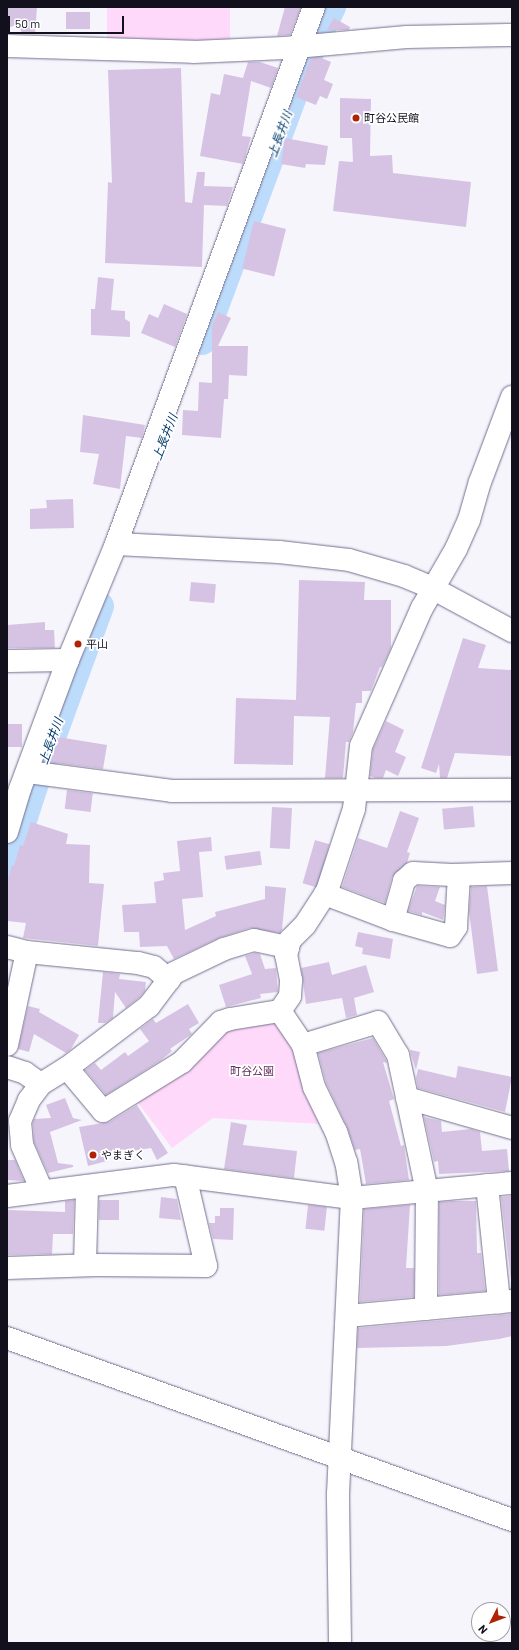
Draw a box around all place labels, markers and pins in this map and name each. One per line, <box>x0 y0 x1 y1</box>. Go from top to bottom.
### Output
place label: 町谷公民館 <box>364 111 419 125</box>
marker: 町谷公民館 <box>351 113 361 123</box>
place label: 平山 <box>86 637 108 651</box>
marker: 平山 <box>73 639 83 649</box>
place label: やまぎく <box>101 1148 145 1162</box>
marker: やまぎく <box>88 1150 98 1160</box>

